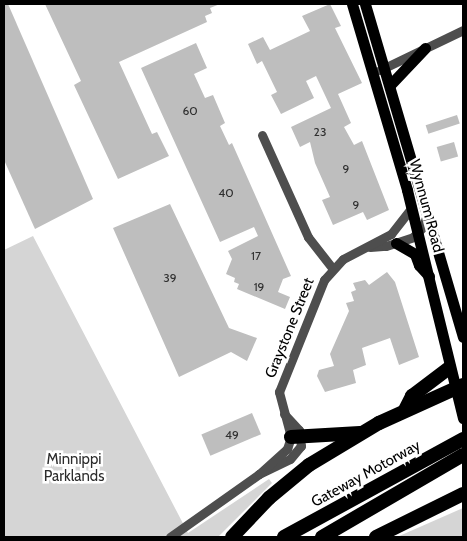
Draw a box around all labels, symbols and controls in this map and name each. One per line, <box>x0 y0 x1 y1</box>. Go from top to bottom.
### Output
house number: 60 <box>182 104 198 118</box>
house number: 23 <box>314 125 326 139</box>
street label: Wynnum Road <box>405 158 447 254</box>
house number: 9 <box>343 162 349 176</box>
house number: 40 <box>218 186 234 200</box>
house number: 9 <box>353 198 359 212</box>
house number: 17 <box>251 249 261 263</box>
house number: 39 <box>163 271 177 285</box>
street label: Graystone Street <box>262 275 318 381</box>
house number: 19 <box>254 280 264 294</box>
house number: 49 <box>225 428 239 442</box>
street label: Gateway Motorway <box>308 437 424 511</box>
park label: Minnippi Parklands <box>44 450 104 485</box>

